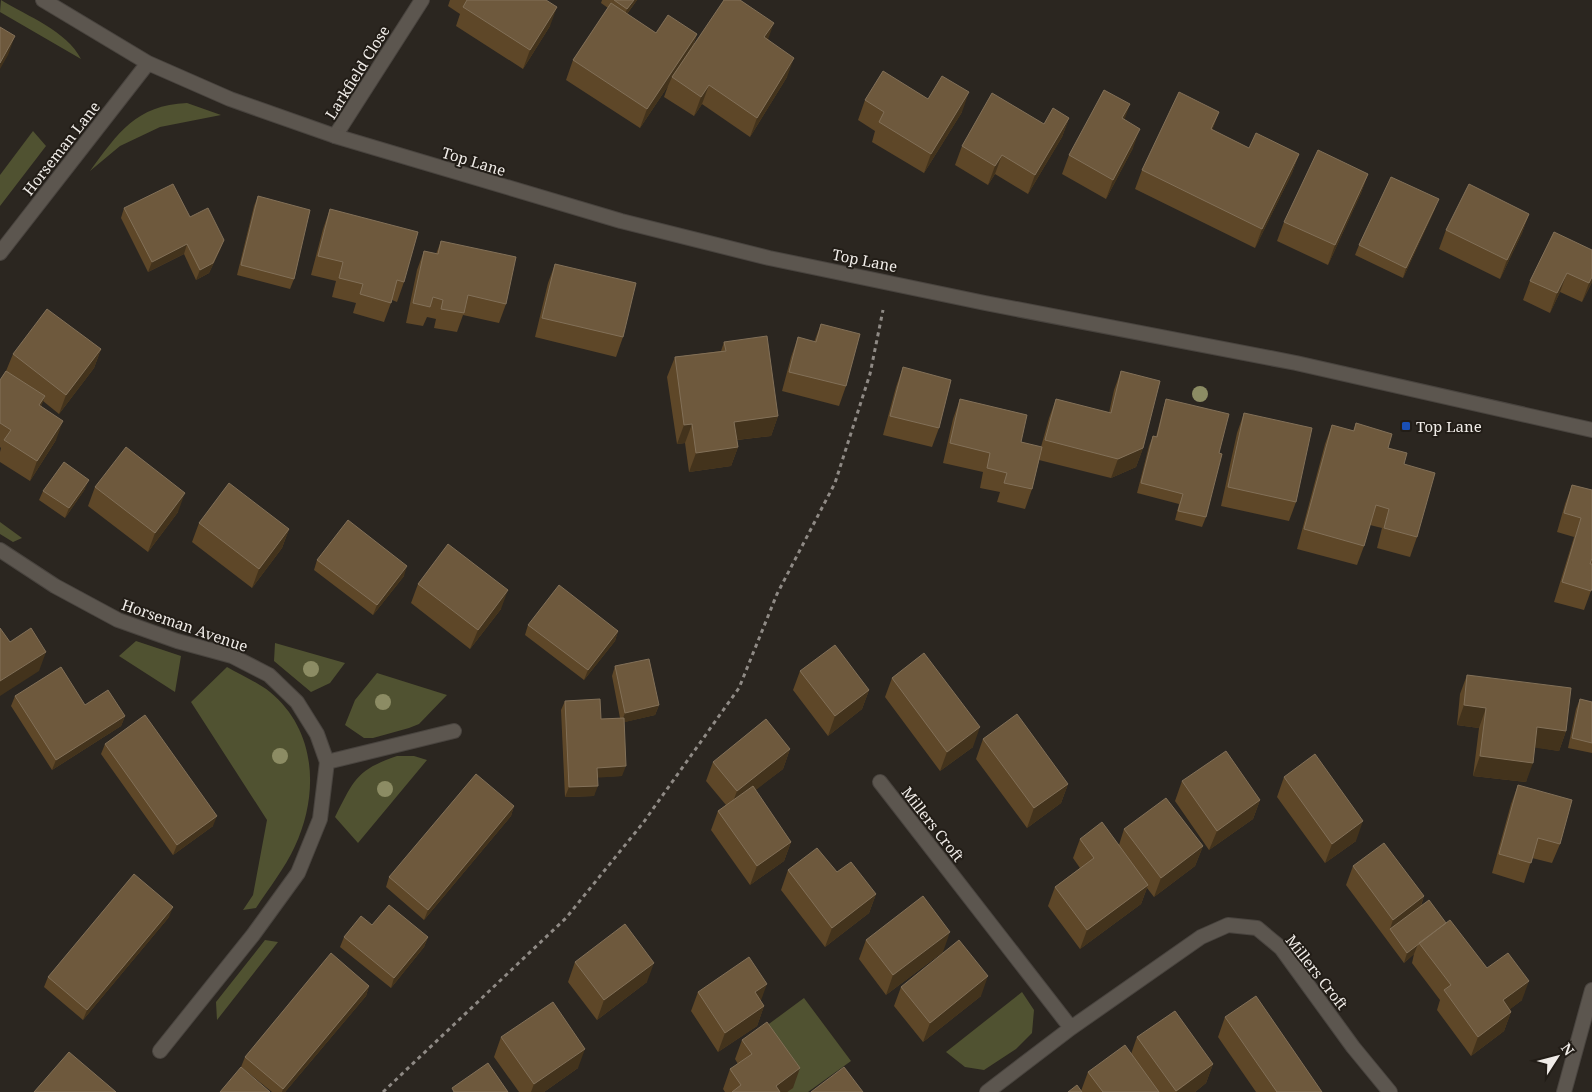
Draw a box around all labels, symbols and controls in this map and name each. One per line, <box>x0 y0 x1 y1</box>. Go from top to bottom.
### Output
street label: Larkfield Close <box>320 21 394 123</box>
street label: Horseman Lane <box>18 97 104 199</box>
street label: Top Lane <box>440 142 508 180</box>
street label: Top Lane <box>831 244 899 276</box>
place label: Top Lane <box>1416 416 1482 436</box>
marker: Top Lane <box>1400 420 1412 432</box>
street label: Horseman Avenue <box>119 594 251 656</box>
street label: Millers Croft <box>898 783 968 865</box>
street label: Millers Croft <box>1282 931 1352 1013</box>
north arrow <box>1532 1032 1582 1082</box>
text: N <box>1557 1039 1579 1059</box>

